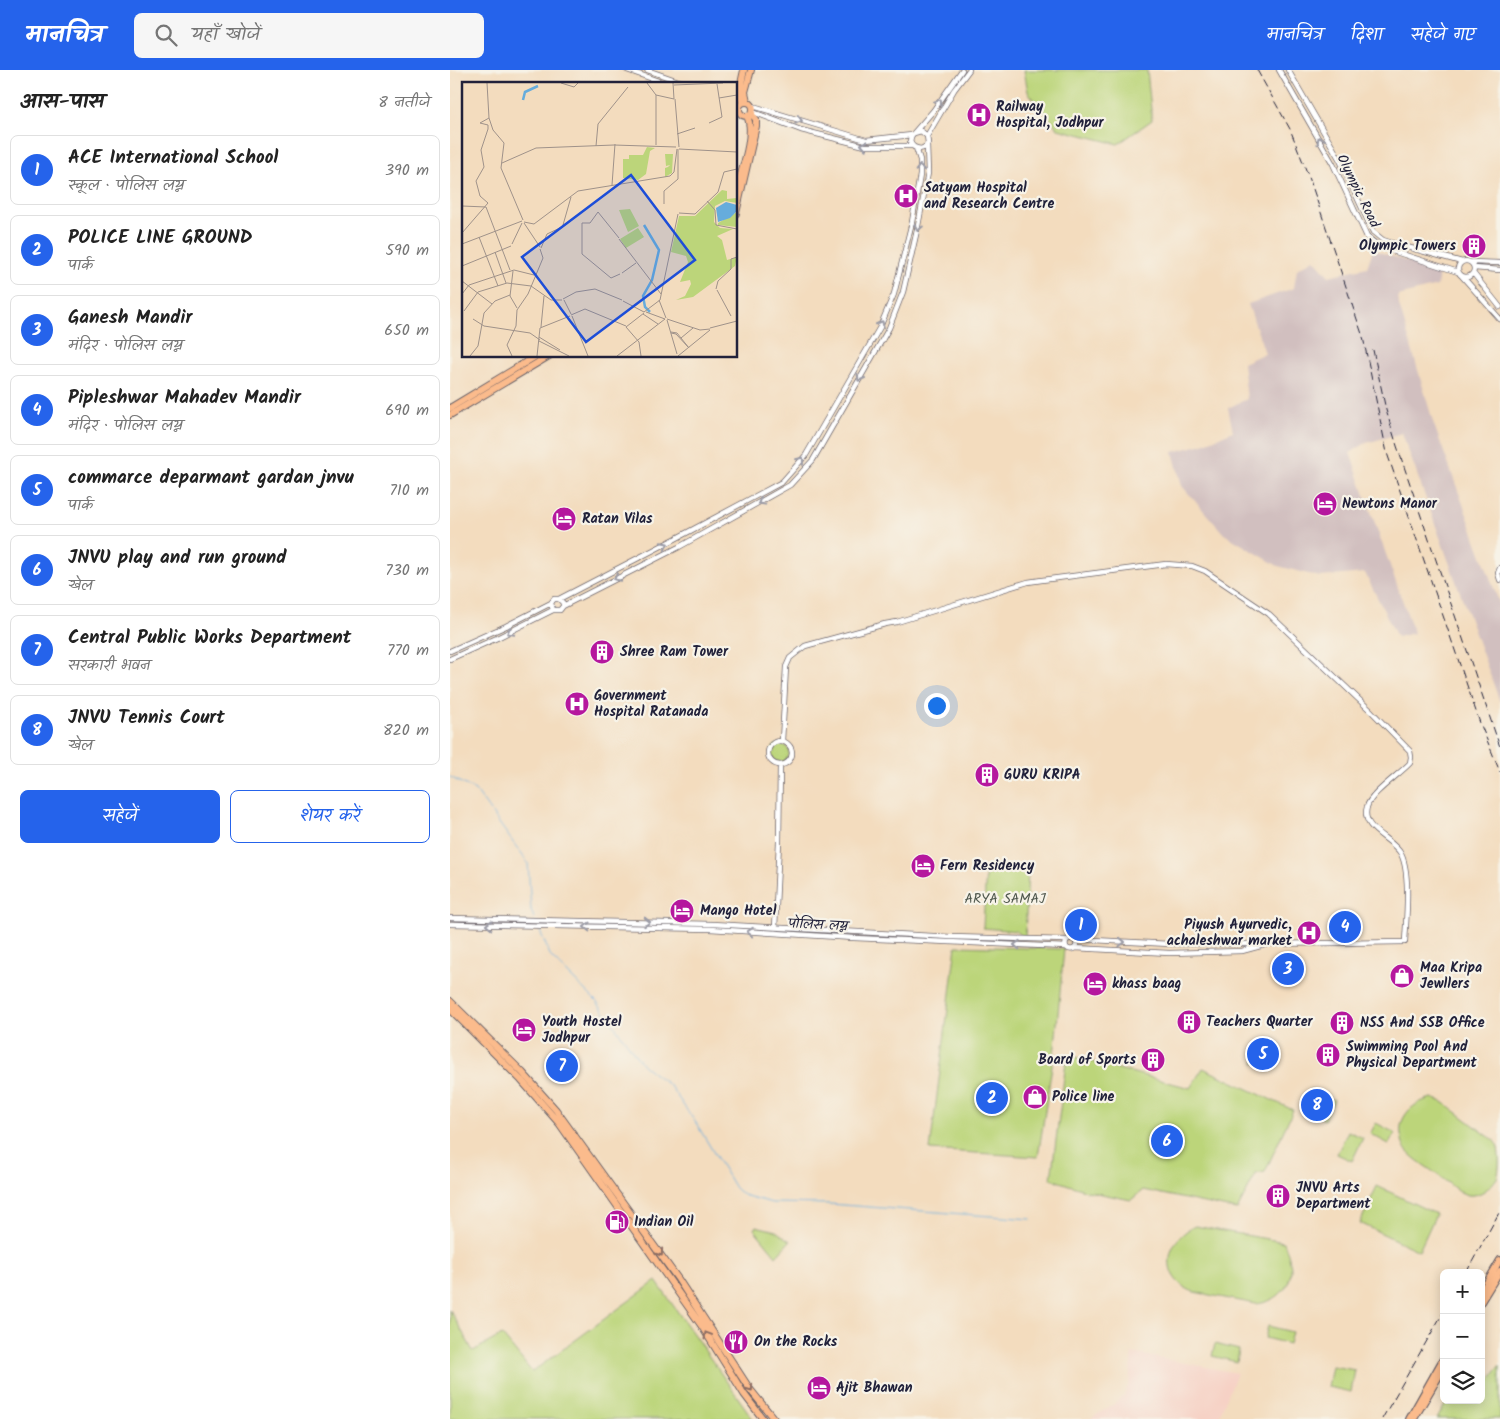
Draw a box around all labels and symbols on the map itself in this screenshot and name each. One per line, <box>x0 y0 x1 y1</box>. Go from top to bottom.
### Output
inset map <box>462 82 738 358</box>
place label: Railway Hospital, Jodhpur <box>996 96 1104 134</box>
one-way arrow <box>933 98 942 108</box>
hospital icon: Railway Hospital, Jodhpur <box>966 102 992 128</box>
one-way arrow <box>795 115 803 125</box>
one-way arrow <box>1316 137 1326 146</box>
one-way arrow <box>859 141 868 151</box>
street label: Olympic Road <box>1331 150 1386 233</box>
one-way arrow <box>915 164 925 172</box>
place label: Satyam Hospital and Research Centre <box>924 177 1054 215</box>
hospital icon: Satyam Hospital and Research Centre <box>893 183 919 209</box>
one-way arrow <box>913 223 924 232</box>
building icon: Olympic Towers <box>1461 233 1487 259</box>
place label: Olympic Towers <box>1359 235 1456 257</box>
one-way arrow <box>874 321 884 330</box>
one-way arrow <box>856 373 866 382</box>
one-way arrow <box>796 457 804 466</box>
hotel icon: Newtons Manor <box>1312 491 1338 517</box>
place label: Newtons Manor <box>1342 493 1438 515</box>
one-way arrow <box>757 496 766 506</box>
hotel icon: Ratan Vilas <box>551 506 577 532</box>
place label: Ratan Vilas <box>582 508 653 530</box>
one-way arrow <box>659 541 668 551</box>
one-way arrow <box>613 572 622 582</box>
one-way arrow <box>506 625 515 636</box>
building icon: Shree Ram Tower <box>589 639 615 665</box>
place label: Shree Ram Tower <box>620 641 729 663</box>
place label: Government Hospital Ratanada <box>594 685 708 723</box>
hospital icon: Government Hospital Ratanada <box>564 691 590 717</box>
your location <box>924 693 950 719</box>
building icon: GURU KRIPA <box>974 762 1000 788</box>
place label: GURU KRIPA <box>1004 764 1081 786</box>
hotel icon: Fern Residency <box>910 853 936 879</box>
place label: Fern Residency <box>940 855 1035 877</box>
park label: ARYA SAMAJ <box>965 888 1046 910</box>
hotel icon: Mango Hotel <box>669 898 695 924</box>
place label: Mango Hotel <box>700 900 777 922</box>
pin: 1 <box>1065 906 1097 944</box>
pin: 4 <box>1329 908 1361 946</box>
street label: पोलिस लय्न <box>787 912 851 938</box>
place label: Piyush Ayurvedic, achaleshwar market <box>1167 914 1293 952</box>
one-way arrow <box>644 917 651 927</box>
one-way arrow <box>485 920 492 930</box>
hospital icon: Piyush Ayurvedic, achaleshwar market <box>1296 920 1322 946</box>
one-way arrow <box>583 922 591 932</box>
one-way arrow <box>746 927 754 938</box>
one-way arrow <box>1119 936 1127 947</box>
one-way arrow <box>1013 940 1020 950</box>
pin: 3 <box>1272 950 1304 988</box>
place label: Maa Kripa Jewllers <box>1420 957 1482 995</box>
shop icon: Maa Kripa Jewllers <box>1389 963 1415 989</box>
hotel icon: khass baag <box>1082 971 1108 997</box>
place label: khass baag <box>1112 973 1182 995</box>
building icon: Teachers Quarter <box>1176 1009 1202 1035</box>
building icon: NSS And SSB Office <box>1329 1010 1355 1036</box>
place label: Youth Hostel Jodhpur <box>542 1011 622 1049</box>
place label: Teachers Quarter <box>1206 1011 1314 1033</box>
place label: NSS And SSB Office <box>1360 1012 1485 1034</box>
hotel icon: Youth Hostel Jodhpur <box>511 1017 537 1043</box>
pin: 5 <box>1247 1035 1279 1073</box>
place label: Swimming Pool And Physical Department <box>1346 1036 1477 1074</box>
building icon: Swimming Pool And Physical Department <box>1315 1042 1341 1068</box>
pin: 7 <box>546 1047 578 1085</box>
building icon: Board of Sports <box>1140 1047 1166 1073</box>
place label: Board of Sports <box>1038 1049 1136 1071</box>
pin: 2 <box>976 1079 1008 1117</box>
shop icon: Police line <box>1022 1084 1048 1110</box>
place label: Police line <box>1052 1086 1115 1108</box>
pin: 8 <box>1301 1086 1333 1124</box>
pin: 6 <box>1151 1122 1183 1160</box>
place label: JNVU Arts Department <box>1296 1177 1371 1215</box>
building icon: JNVU Arts Department <box>1265 1183 1291 1209</box>
fuel station icon: Indian Oil <box>604 1209 630 1235</box>
place label: Indian Oil <box>634 1211 694 1233</box>
one-way arrow <box>654 1247 663 1257</box>
restaurant icon: On the Rocks <box>723 1329 749 1355</box>
one-way arrow <box>704 1331 714 1340</box>
place label: On the Rocks <box>754 1331 838 1353</box>
hotel icon: Ajit Bhawan <box>806 1375 832 1401</box>
place label: Ajit Bhawan <box>836 1377 913 1399</box>
one-way arrow <box>744 1382 753 1392</box>

